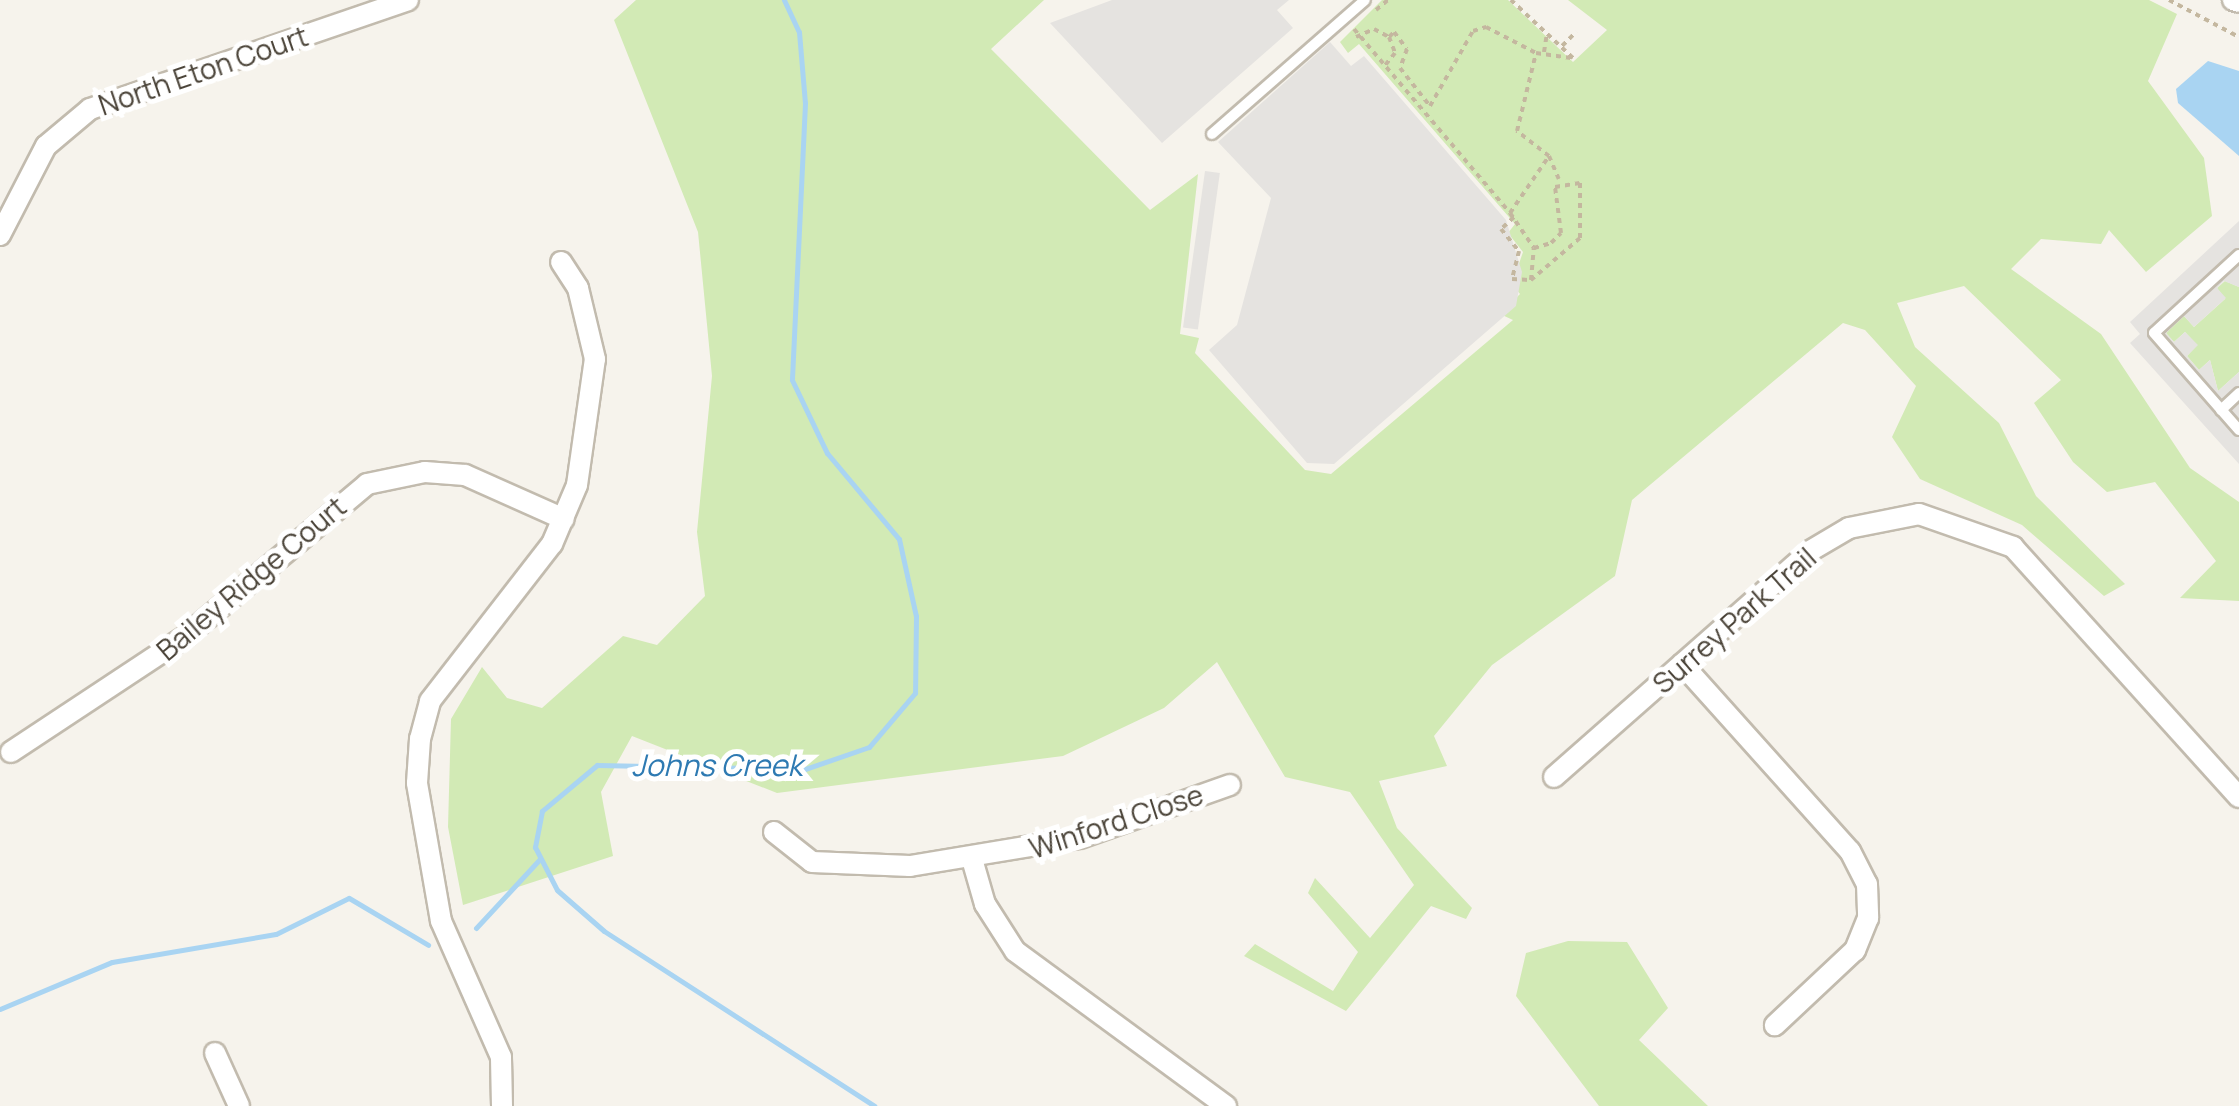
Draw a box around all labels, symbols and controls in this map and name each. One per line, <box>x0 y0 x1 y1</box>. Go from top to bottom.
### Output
street label: North Eton Court <box>94 18 312 122</box>
street label: Bailey Ridge Court <box>150 489 352 667</box>
street label: Surrey Park Trail <box>1646 540 1822 700</box>
water label: Johns Creek <box>632 747 802 783</box>
street label: Winford Close <box>1025 777 1207 865</box>

